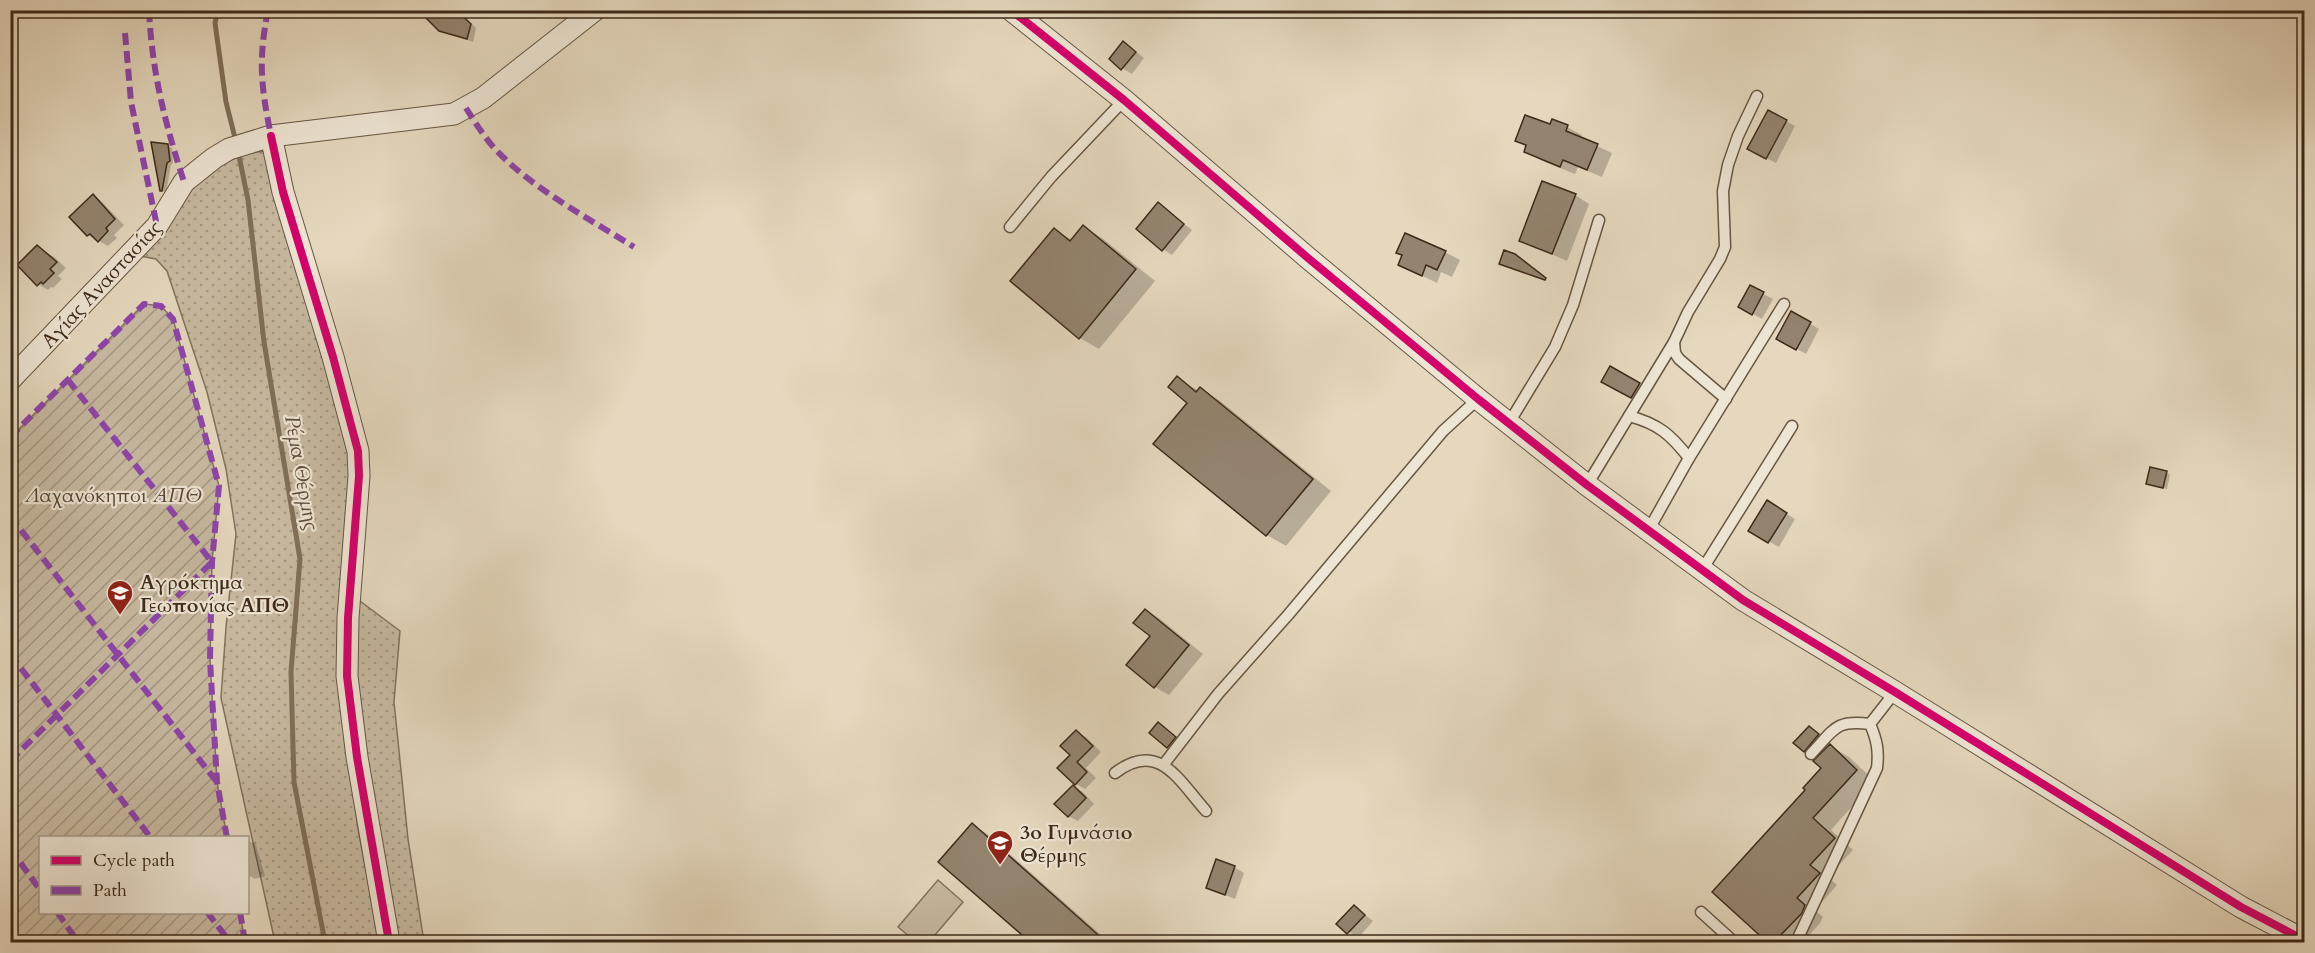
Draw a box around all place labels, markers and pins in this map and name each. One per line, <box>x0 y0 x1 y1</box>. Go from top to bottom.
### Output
place label: Αγρόκτημα Γεωπονίας ΑΠΘ <box>140 569 289 619</box>
school or university icon: Αγρόκτημα Γεωπονίας ΑΠΘ <box>105 578 135 616</box>
place label: 3ο Γυμνάσιο Θέρμης <box>1020 819 1133 869</box>
school or university icon: 3ο Γυμνάσιο Θέρμης <box>985 828 1015 866</box>

